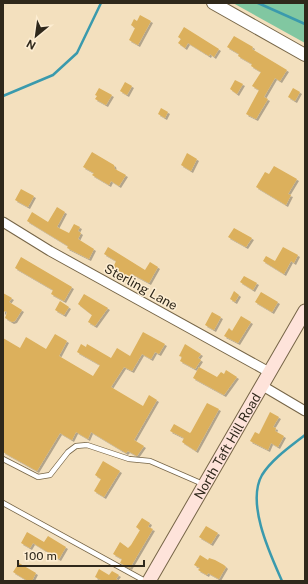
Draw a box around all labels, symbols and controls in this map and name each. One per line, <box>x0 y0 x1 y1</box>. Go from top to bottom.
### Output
north arrow <box>16 16 56 56</box>
text: N <box>24 37 38 52</box>
street label: Sterling Lane <box>102 261 180 313</box>
street label: North Taft Hill Road <box>191 390 263 501</box>
scale bar <box>18 542 144 568</box>
text: 100 m <box>24 549 57 563</box>

